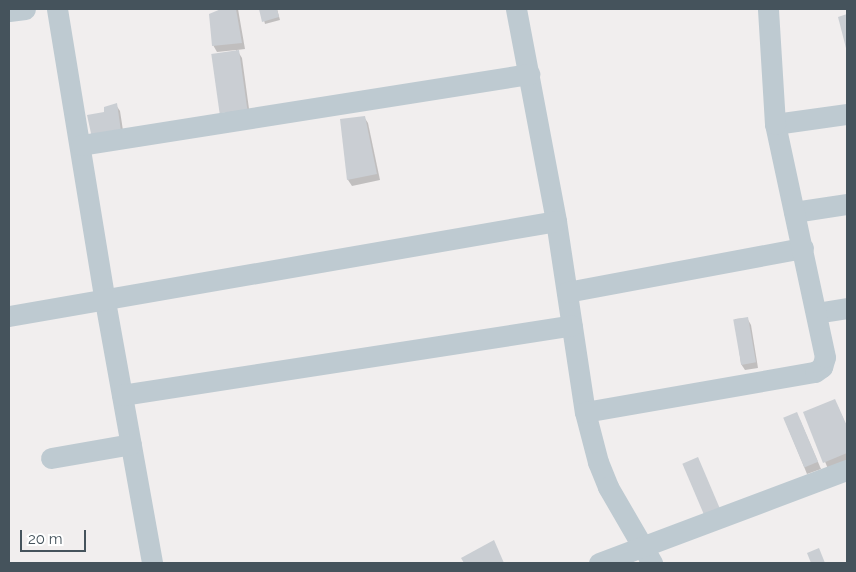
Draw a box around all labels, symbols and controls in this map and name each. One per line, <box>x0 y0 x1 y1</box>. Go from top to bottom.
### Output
scale bar <box>22 520 89 552</box>
text: 20 m <box>28 530 63 548</box>

